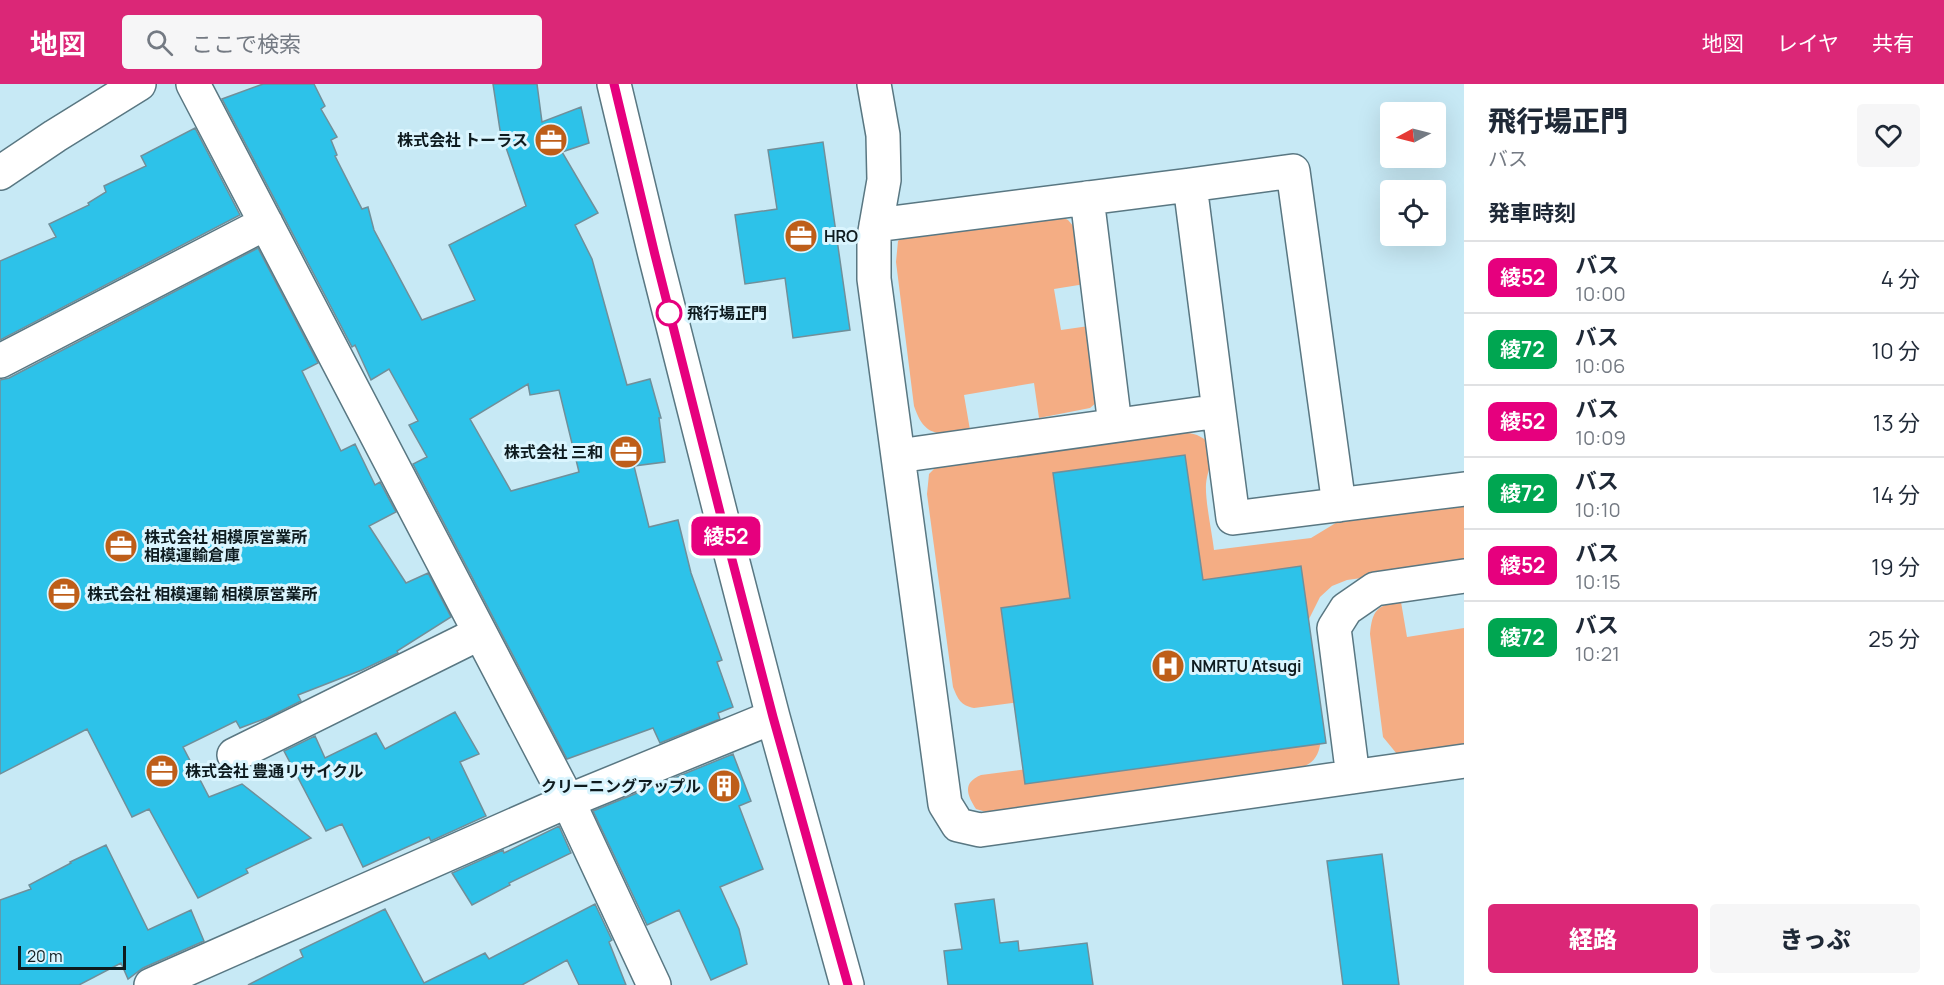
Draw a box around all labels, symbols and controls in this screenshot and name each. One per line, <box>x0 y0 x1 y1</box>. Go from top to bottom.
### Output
search box <box>122 15 542 69</box>
text: 地図 <box>30 24 86 62</box>
icon: search <box>143 26 176 59</box>
text: ここで検索 <box>191 29 301 59</box>
text: 地図 <box>1702 29 1744 57</box>
text: レイヤ <box>1777 29 1839 57</box>
text: 共有 <box>1872 29 1914 57</box>
text: 飛行場正門 <box>1488 101 1628 139</box>
north arrow <box>1380 102 1446 168</box>
map controls <box>1380 102 1446 246</box>
button: heart <box>1857 104 1920 167</box>
office icon: 株式会社 トーラス <box>533 122 569 158</box>
place label: 株式会社 トーラス <box>397 129 528 151</box>
text: バス <box>1488 145 1528 172</box>
button: locate <box>1380 180 1446 246</box>
text: 発車時刻 <box>1488 198 1576 228</box>
office icon: HRO <box>783 218 819 254</box>
place label: HRO <box>824 225 858 247</box>
text: バス <box>1575 250 1619 280</box>
text: 綾52 <box>1500 263 1545 291</box>
text: 4 分 <box>1881 264 1920 294</box>
text: 10:00 <box>1575 280 1626 307</box>
marker: 飛行場正門 <box>656 300 682 326</box>
place label: 飛行場正門 <box>687 302 767 324</box>
text: バス <box>1575 322 1619 352</box>
text: 綾72 <box>1500 335 1545 363</box>
text: 10 分 <box>1872 336 1920 366</box>
text: 10:06 <box>1575 352 1625 379</box>
text: バス <box>1575 394 1619 424</box>
text: 綾52 <box>1500 407 1545 435</box>
text: 13 分 <box>1873 408 1920 438</box>
text: 10:09 <box>1575 424 1626 451</box>
office icon: 株式会社 三和 <box>608 434 644 470</box>
place label: 株式会社 三和 <box>504 441 603 463</box>
text: バス <box>1575 466 1619 496</box>
text: 綾72 <box>1500 479 1545 507</box>
text: 14 分 <box>1872 480 1920 510</box>
text: 10:10 <box>1575 496 1621 523</box>
line badge: 綾52 <box>692 516 760 556</box>
text: 綾52 <box>703 522 749 550</box>
place label: 株式会社 相模原営業所 相模運輸倉庫 <box>144 526 307 566</box>
office icon: 株式会社 相模原営業所 相模運輸倉庫 <box>103 528 139 564</box>
text: バス <box>1575 538 1619 568</box>
text: 綾52 <box>1500 551 1545 579</box>
text: 19 分 <box>1871 552 1920 582</box>
text: 10:15 <box>1575 568 1621 595</box>
office icon: 株式会社 相模運輸 相模原営業所 <box>46 576 82 612</box>
place label: 株式会社 相模運輸 相模原営業所 <box>87 583 317 605</box>
text: バス <box>1575 610 1619 640</box>
text: 綾72 <box>1500 623 1545 651</box>
text: 25 分 <box>1868 624 1920 654</box>
text: 10:21 <box>1575 640 1620 667</box>
hospital icon: NMRTU Atsugi <box>1150 648 1186 684</box>
place label: NMRTU Atsugi <box>1191 655 1302 677</box>
office icon: 株式会社 豊通リサイクル <box>144 753 180 789</box>
place label: 株式会社 豊通リサイクル <box>185 760 363 782</box>
building icon: クリーニングアップル <box>706 768 742 804</box>
place label: クリーニングアップル <box>541 775 701 797</box>
button: 経路 <box>1488 904 1698 973</box>
button: きっぷ <box>1710 904 1920 973</box>
scale bar <box>18 943 126 970</box>
text: 20 m <box>27 945 63 967</box>

